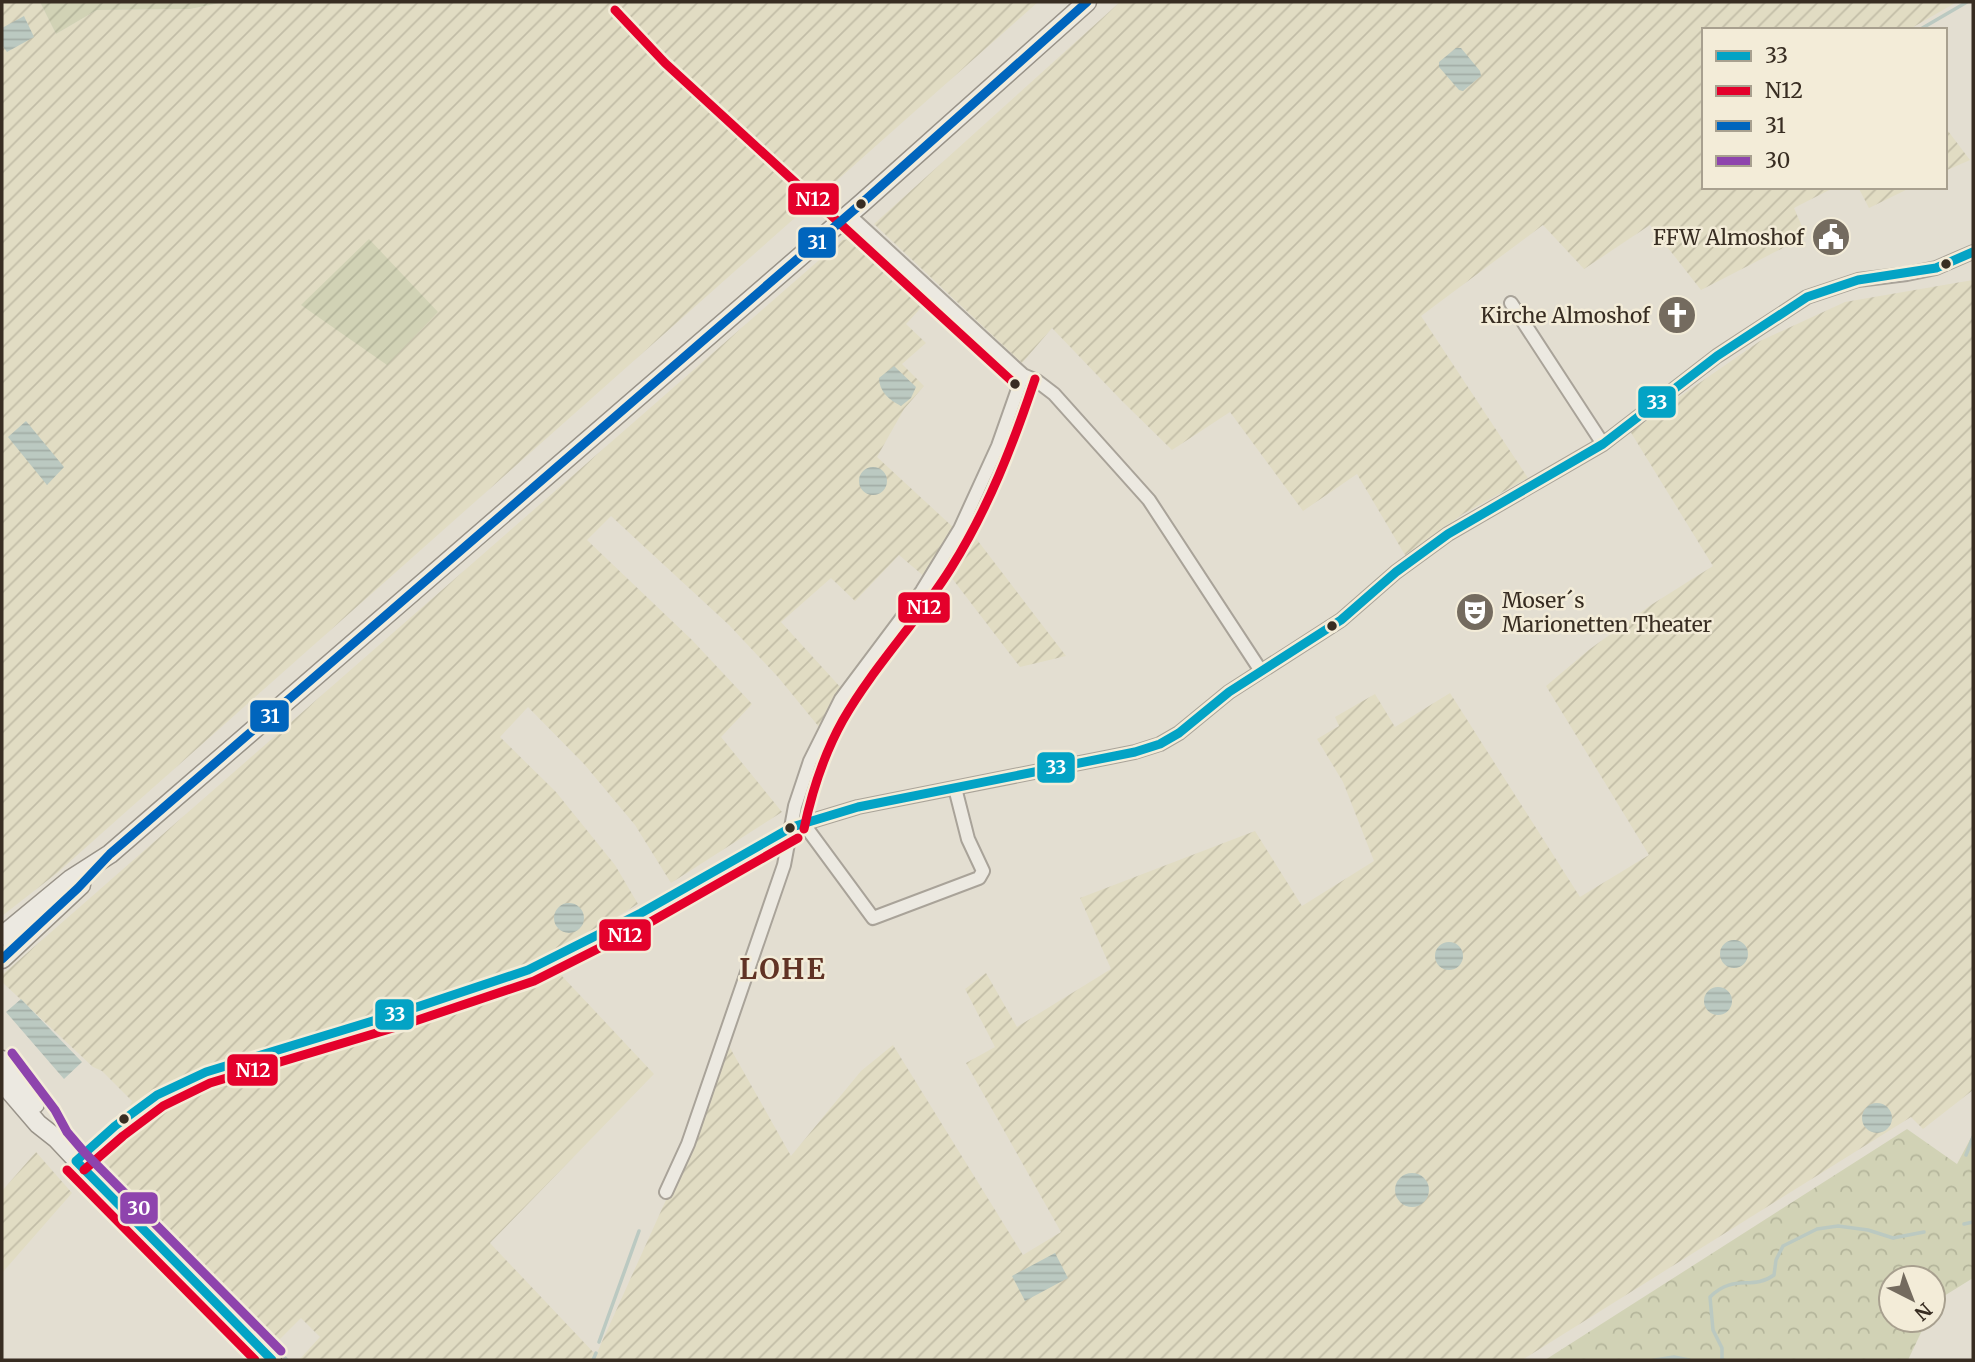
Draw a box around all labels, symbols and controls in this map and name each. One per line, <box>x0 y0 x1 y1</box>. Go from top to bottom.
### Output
legend <box>1702 28 1947 189</box>
text: 33 <box>1765 42 1788 69</box>
text: N12 <box>1765 77 1803 104</box>
text: 31 <box>1765 112 1786 139</box>
text: 30 <box>1765 147 1790 174</box>
line badge: N12 <box>787 182 840 216</box>
text: N12 <box>796 187 830 211</box>
unlabelled marker <box>854 197 868 211</box>
public building icon: FFW Almoshof <box>1810 216 1852 258</box>
place label: FFW Almoshof <box>1653 224 1805 251</box>
line badge: 31 <box>797 226 837 259</box>
text: 31 <box>808 230 827 254</box>
unlabelled marker <box>1939 257 1953 271</box>
church icon: Kirche Almoshof <box>1656 294 1698 336</box>
place label: Kirche Almoshof <box>1481 302 1651 329</box>
unlabelled marker <box>1008 377 1022 391</box>
line badge: 33 <box>1637 385 1677 419</box>
text: 33 <box>1647 390 1667 414</box>
place label: Moser´s Marionetten Theater <box>1502 587 1712 638</box>
line badge: N12 <box>897 591 951 624</box>
theatre icon: Moser´s Marionetten Theater <box>1454 591 1496 633</box>
text: N12 <box>907 595 941 619</box>
unlabelled marker <box>1325 619 1339 633</box>
line badge: 31 <box>249 699 290 733</box>
text: 31 <box>261 704 280 728</box>
line badge: 33 <box>1036 751 1076 784</box>
text: 33 <box>1046 755 1066 779</box>
unlabelled marker <box>783 821 797 835</box>
line badge: N12 <box>598 918 652 952</box>
text: N12 <box>608 923 642 947</box>
district label: LOHE <box>739 951 827 987</box>
line badge: 33 <box>374 998 415 1031</box>
text: 33 <box>385 1002 405 1026</box>
line badge: N12 <box>226 1053 279 1087</box>
text: N12 <box>236 1058 270 1082</box>
unlabelled marker <box>117 1112 131 1126</box>
line badge: 30 <box>119 1191 159 1225</box>
text: 30 <box>127 1196 151 1220</box>
north arrow <box>1877 1264 1947 1334</box>
text: N <box>1910 1298 1937 1326</box>

